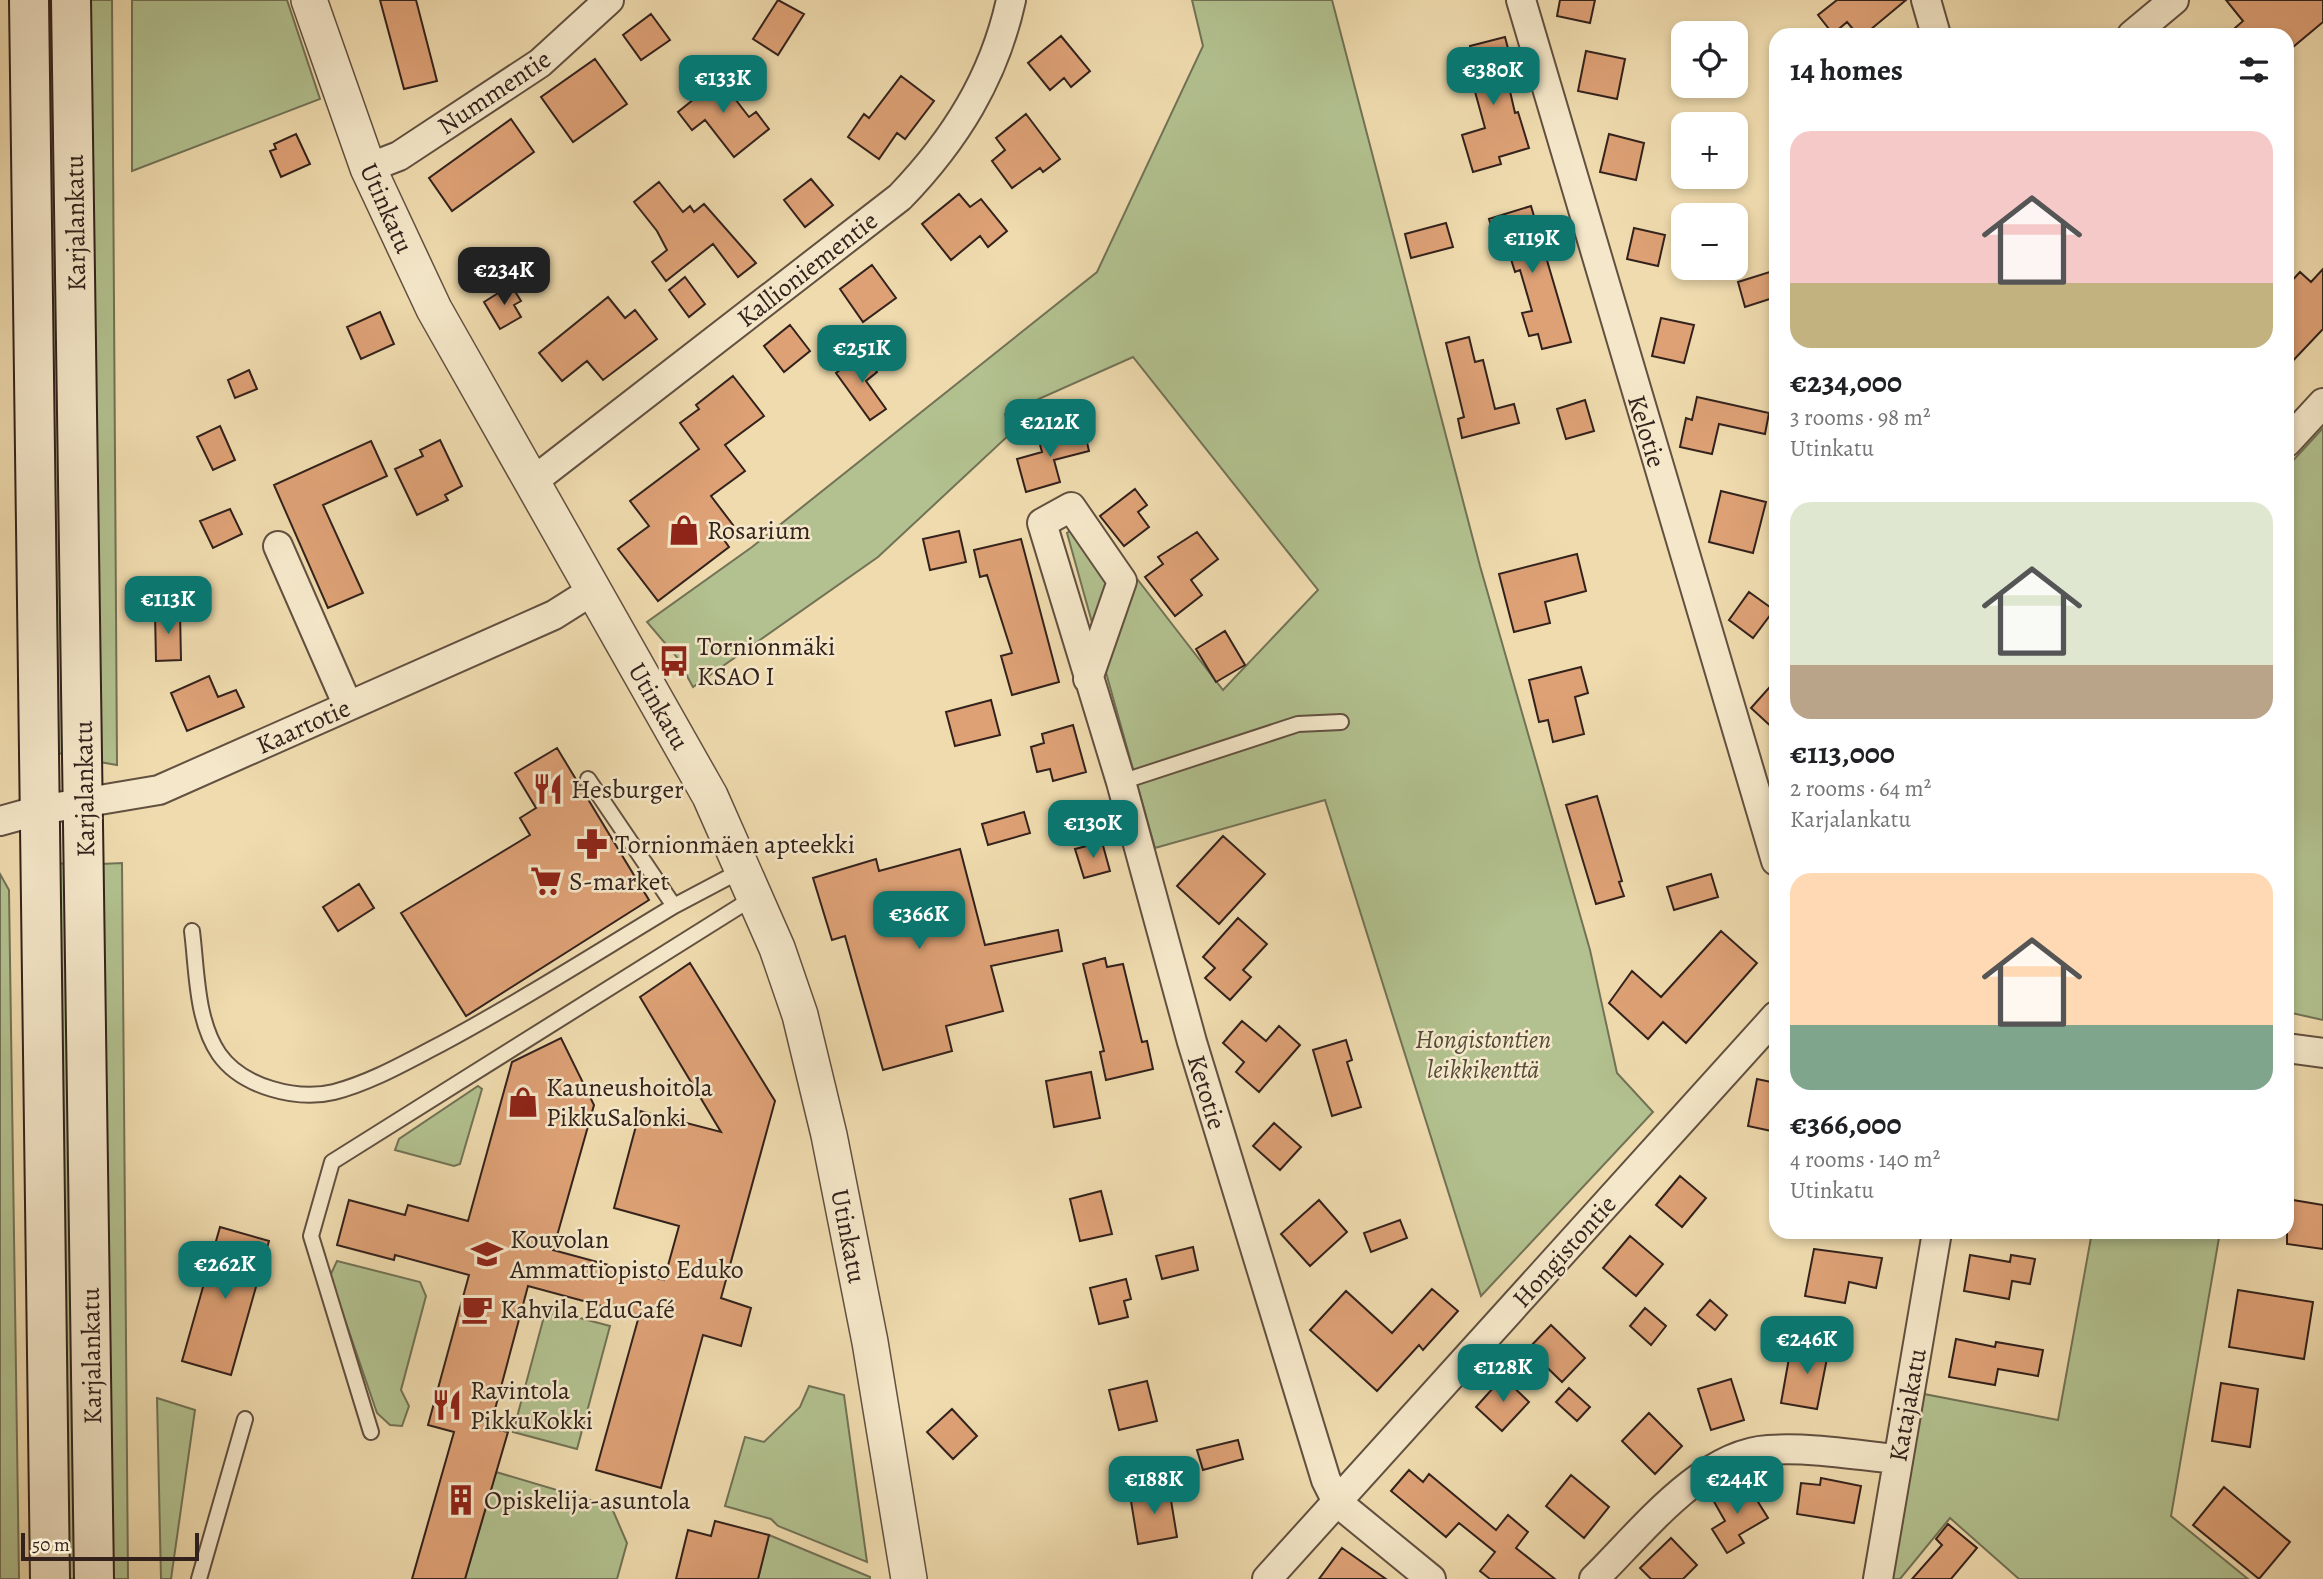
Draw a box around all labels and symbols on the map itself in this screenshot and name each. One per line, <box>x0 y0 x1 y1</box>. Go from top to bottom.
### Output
street label: Nummentie <box>431 42 558 143</box>
pin: €380K <box>1444 48 1542 107</box>
pin: €133K <box>674 55 772 115</box>
street label: Karjalankatu <box>57 153 94 292</box>
street label: Utinkatu <box>351 158 422 260</box>
street label: Kallioniementie <box>730 203 885 335</box>
pin: €119K <box>1483 216 1581 275</box>
pin: €234K <box>455 247 553 307</box>
pin: €251K <box>813 326 911 385</box>
street label: Kelotie <box>1619 391 1674 472</box>
pin: €212K <box>1001 400 1099 459</box>
shop icon: Rosarium <box>667 513 701 547</box>
place label: Rosarium <box>707 513 811 548</box>
pin: €113K <box>119 576 217 636</box>
place label: Tornionmäki KSAO I <box>697 629 835 694</box>
bus stop icon: Tornionmäki KSAO I <box>657 644 691 678</box>
street label: Utinkatu <box>620 656 698 757</box>
street label: Kaartotie <box>251 690 356 763</box>
street label: Karjalankatu <box>66 719 103 858</box>
restaurant icon: Hesburger <box>531 772 565 806</box>
place label: Hesburger <box>571 772 684 807</box>
pin: €130K <box>1044 800 1142 860</box>
pharmacy icon: Tornionmäen apteekki <box>575 827 609 861</box>
place label: Tornionmäen apteekki <box>615 827 855 862</box>
supermarket icon: S-market <box>529 864 563 898</box>
place label: S-market <box>569 864 669 899</box>
pin: €366K <box>870 892 968 951</box>
park label: Hongistontien leikkikenttä <box>1415 1022 1551 1087</box>
street label: Ketotie <box>1179 1051 1234 1134</box>
place label: Kauneushoitola PikkuSalonki <box>546 1070 713 1135</box>
shop icon: Kauneushoitola PikkuSalonki <box>506 1085 540 1119</box>
street label: Utinkatu <box>822 1186 875 1287</box>
street label: Hongistontie <box>1504 1187 1624 1315</box>
place label: Kouvolan Ammattiopisto Eduko <box>509 1222 744 1287</box>
school or university icon: Kouvolan Ammattiopisto Eduko <box>470 1237 504 1271</box>
pin: €262K <box>176 1242 274 1301</box>
street label: Karjalankatu <box>73 1286 110 1425</box>
cafe icon: Kahvila EduCafé <box>460 1292 494 1326</box>
place label: Kahvila EduCafé <box>500 1292 675 1327</box>
pin: €246K <box>1758 1316 1856 1376</box>
pin: €128K <box>1454 1344 1552 1404</box>
street label: Katajakatu <box>1880 1345 1935 1465</box>
place label: Ravintola PikkuKokki <box>470 1373 593 1438</box>
restaurant icon: Ravintola PikkuKokki <box>430 1388 464 1422</box>
pin: €188K <box>1105 1456 1203 1516</box>
pin: €244K <box>1688 1456 1786 1516</box>
building icon: Opiskelija-asuntola <box>444 1483 478 1517</box>
place label: Opiskelija-asuntola <box>484 1483 691 1518</box>
scale bar <box>21 1530 200 1562</box>

